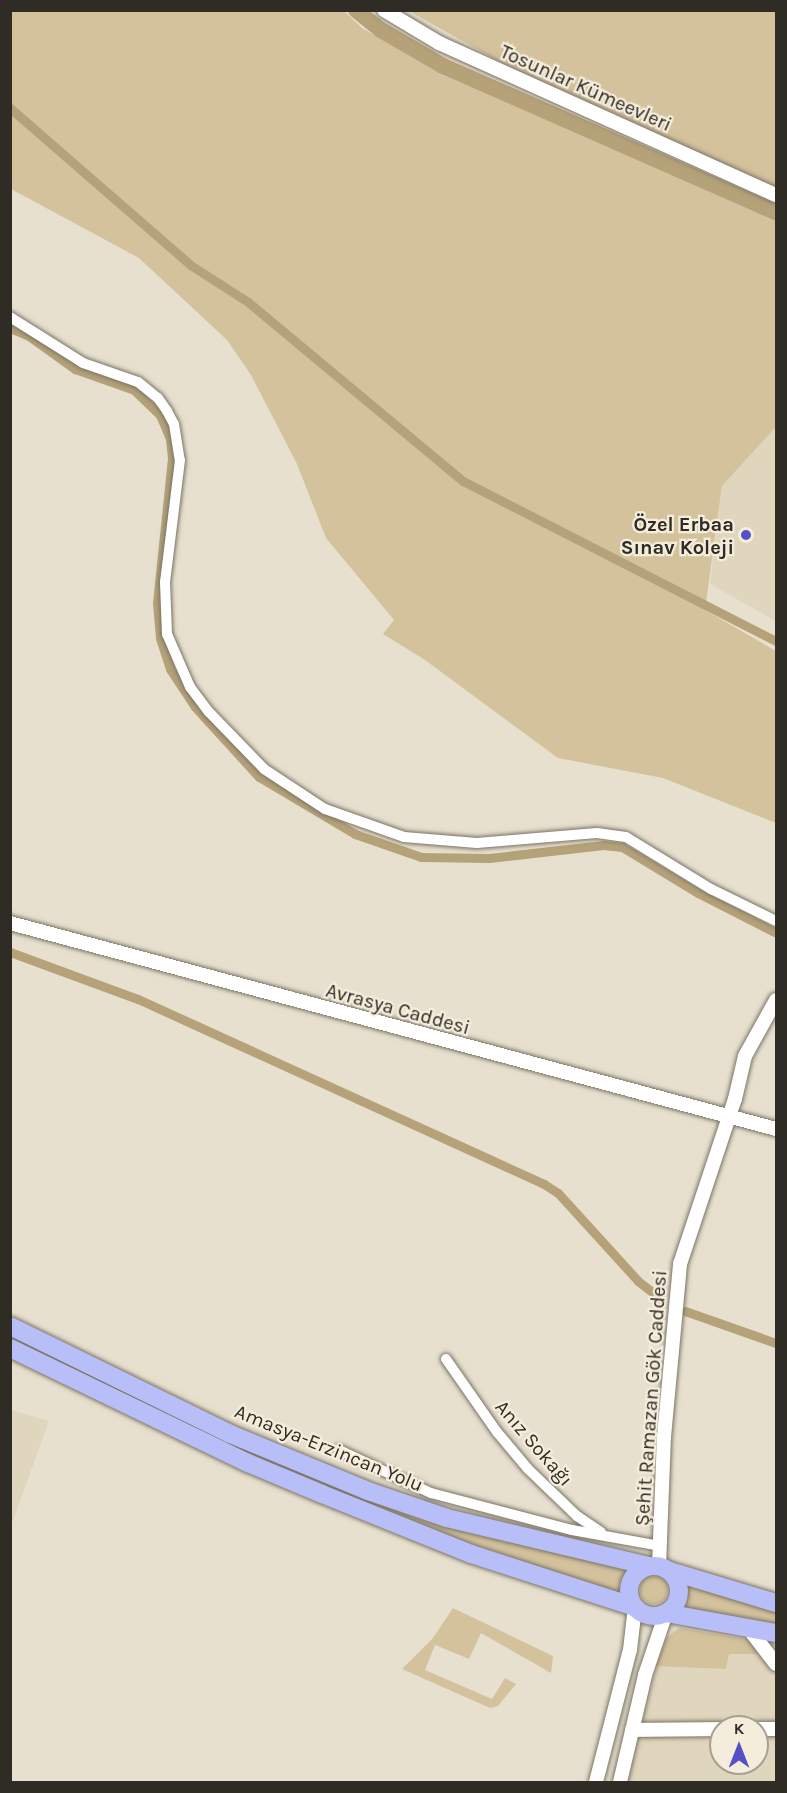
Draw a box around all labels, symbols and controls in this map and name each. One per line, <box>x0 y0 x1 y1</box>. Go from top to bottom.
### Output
street label: Tosunlar Kümeevleri <box>496 39 676 137</box>
place label: Özel Erbaa Sınav Koleji <box>621 512 734 559</box>
marker: Özel Erbaa Sınav Koleji <box>739 528 753 542</box>
street label: Avrasya Caddesi <box>323 978 473 1040</box>
street label: Şehit Ramazan Gök Caddesi <box>630 1269 672 1527</box>
street label: Anız Sokağı <box>490 1395 578 1491</box>
street label: Amasya-Erzincan Yolu <box>231 1399 427 1497</box>
north arrow <box>709 1715 769 1775</box>
text: K <box>734 1719 744 1738</box>

